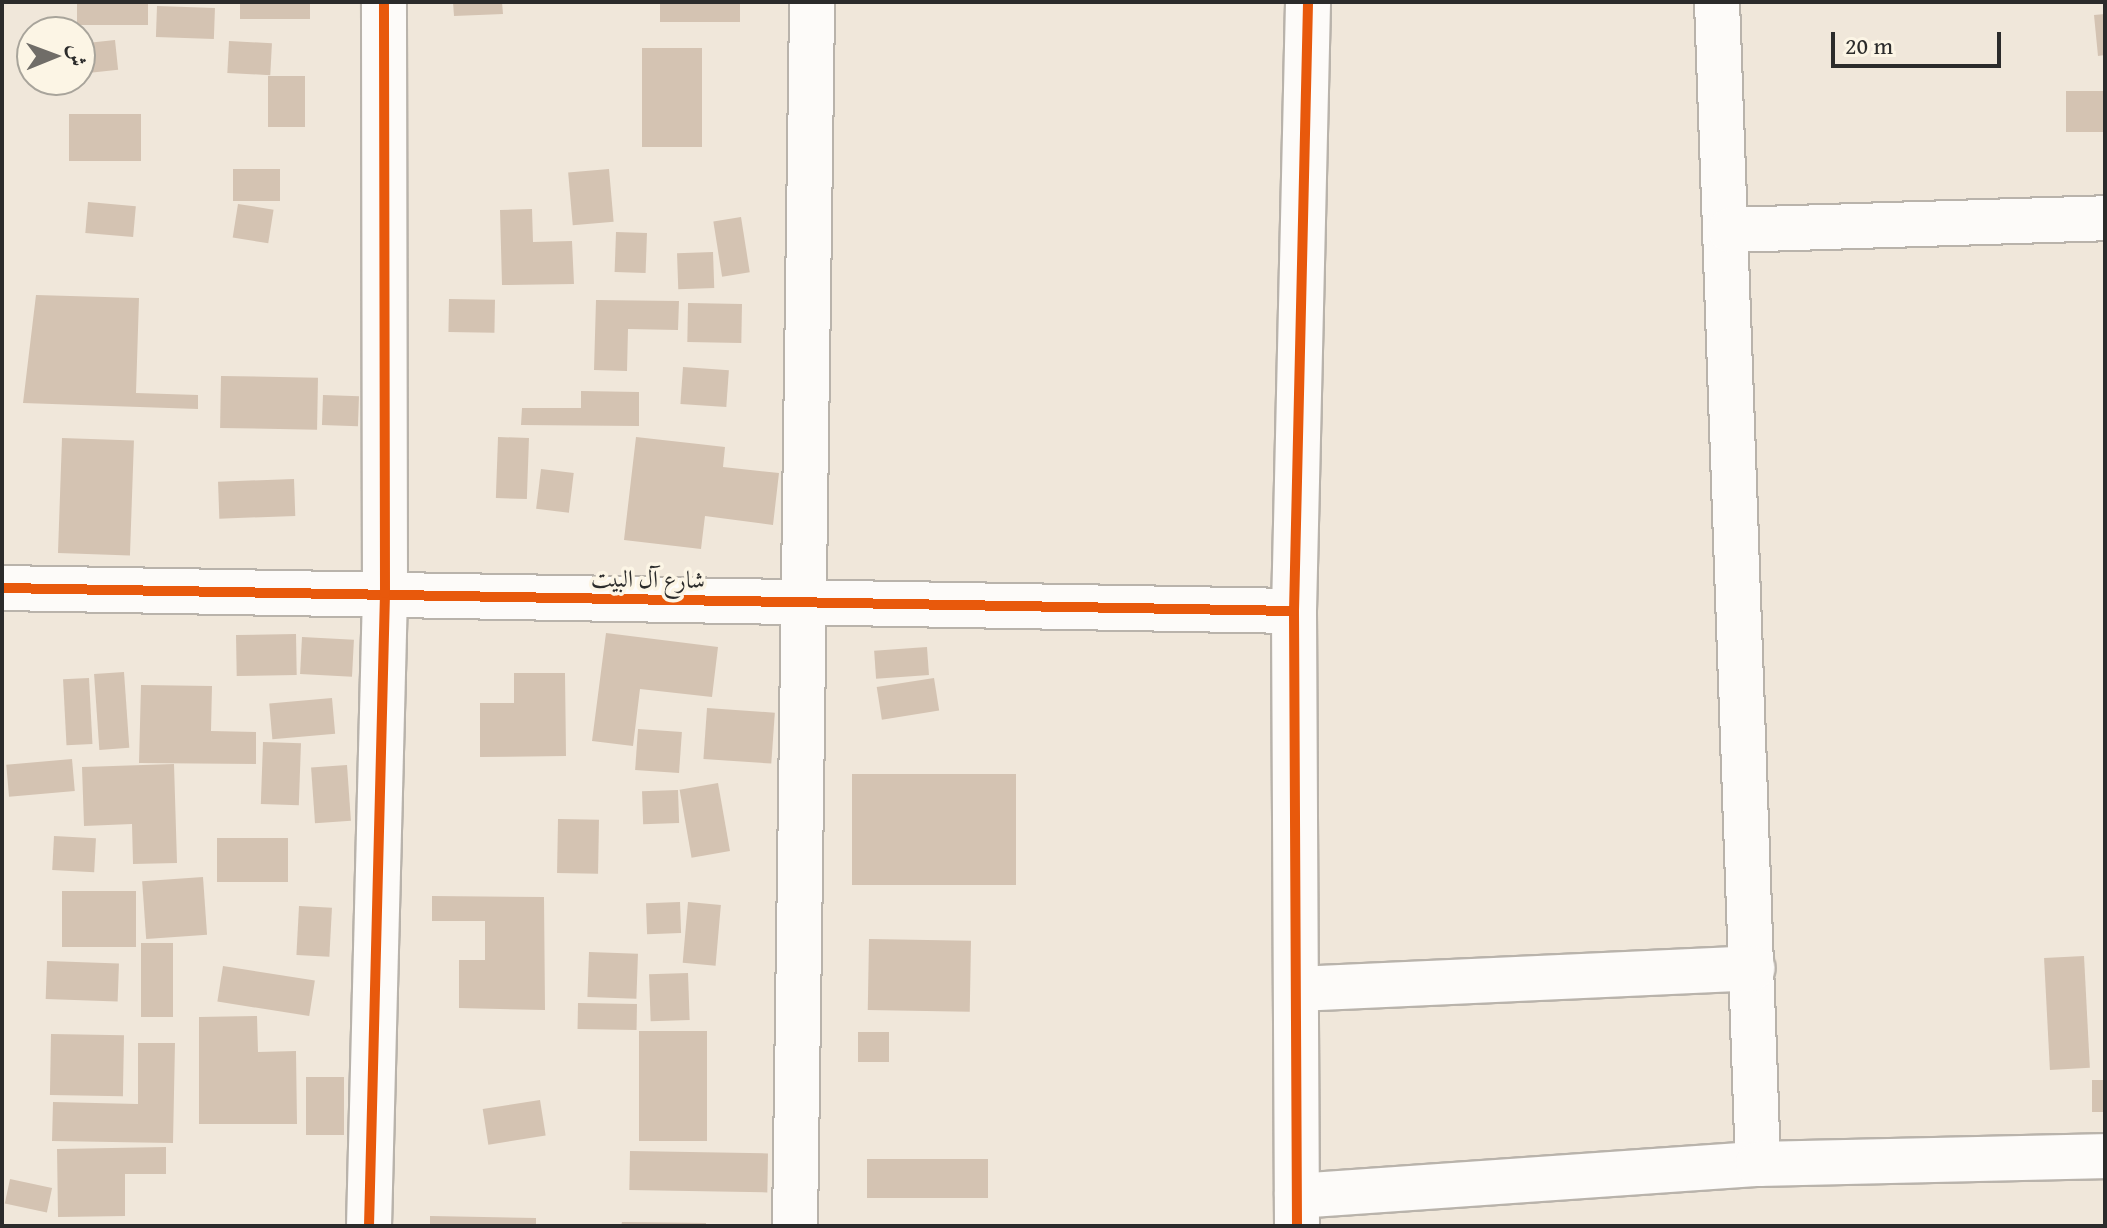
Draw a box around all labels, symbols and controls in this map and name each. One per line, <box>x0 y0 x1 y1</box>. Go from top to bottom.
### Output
north arrow <box>16 16 96 96</box>
scale bar <box>1835 16 2005 66</box>
text: 20 m <box>1845 28 1893 63</box>
text: ش <box>62 44 94 67</box>
street label: شارع آل البيت <box>591 564 705 594</box>

